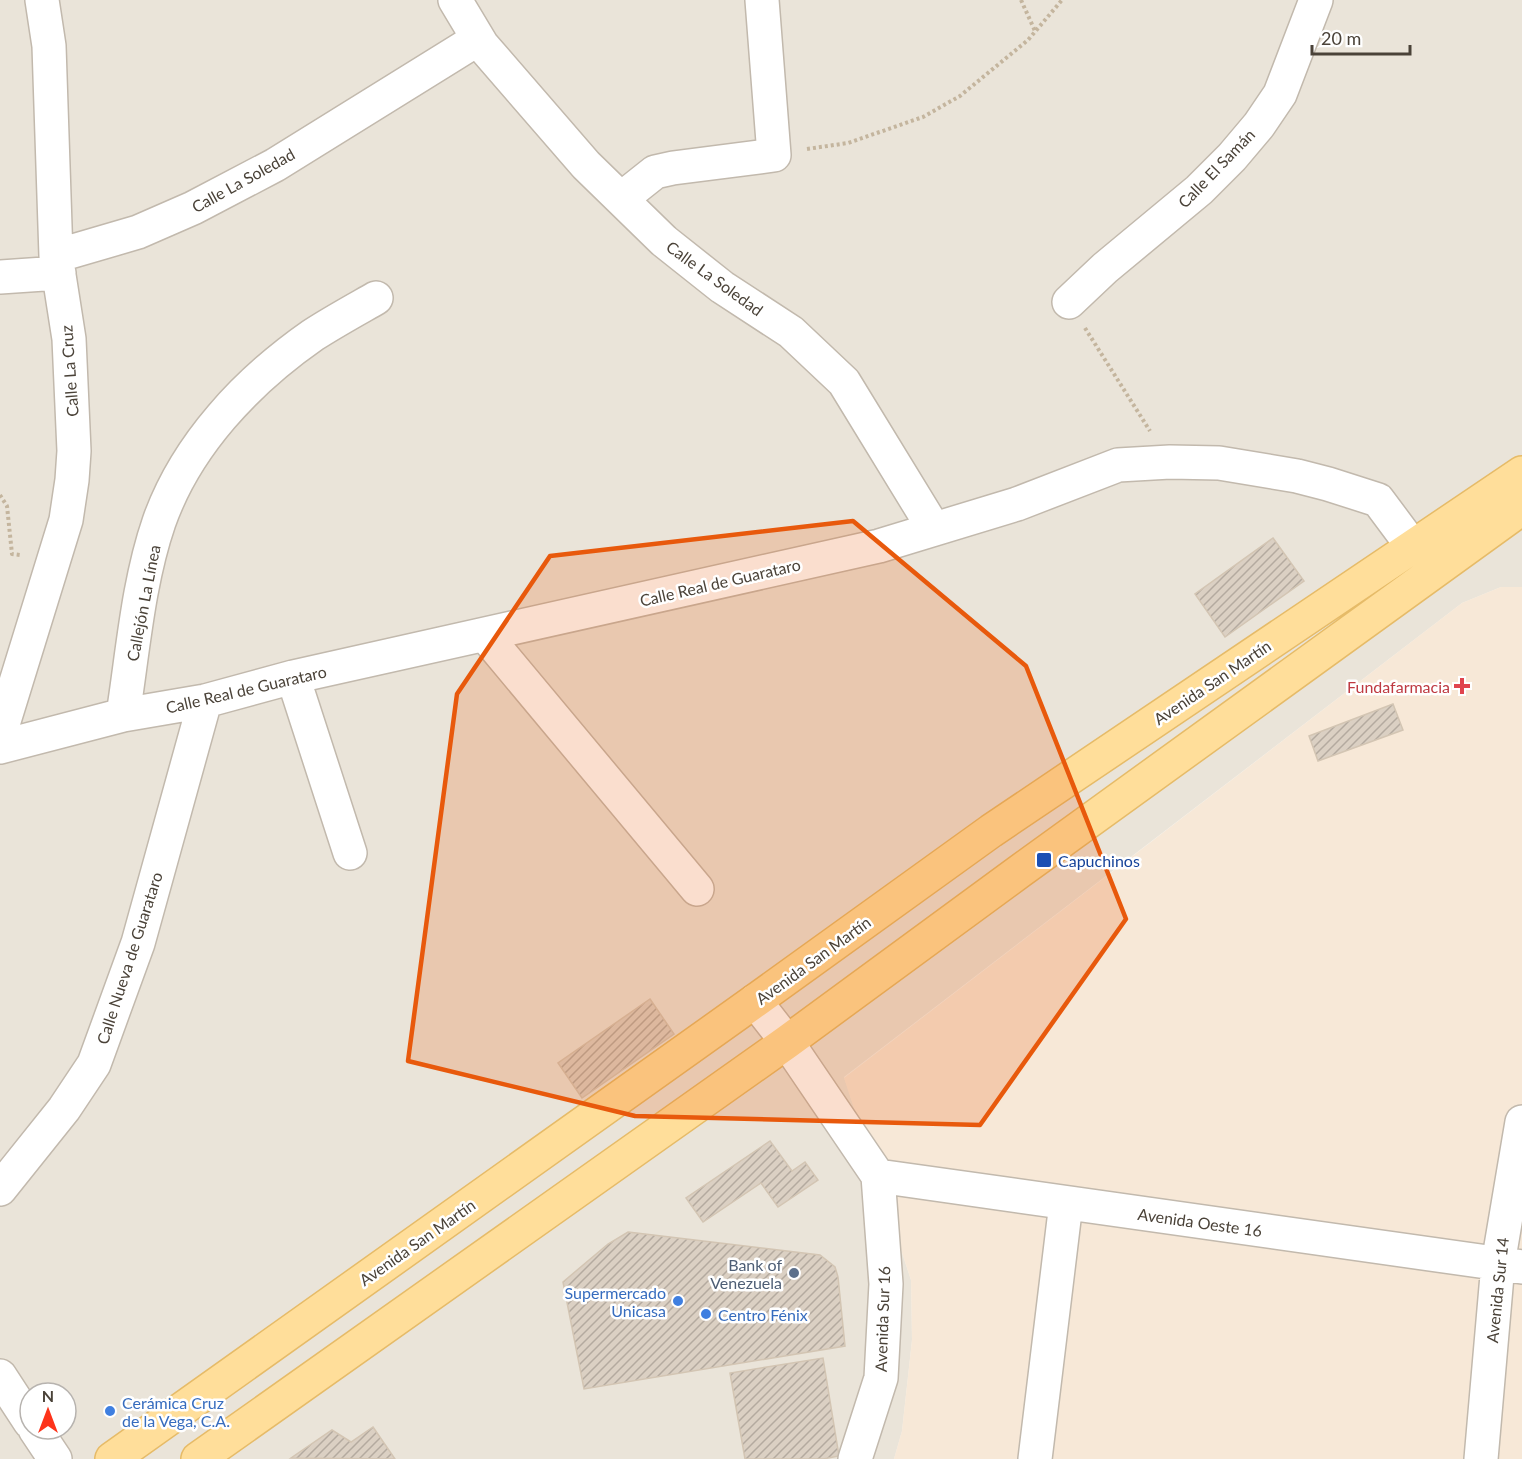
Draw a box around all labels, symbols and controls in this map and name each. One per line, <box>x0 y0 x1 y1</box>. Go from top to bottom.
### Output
scale bar <box>1312 18 1410 56</box>
text: 20 m <box>1321 27 1361 49</box>
street label: Calle El Samán <box>1174 125 1258 211</box>
street label: Calle La Soledad <box>188 144 298 216</box>
street label: Calle La Soledad <box>663 237 767 319</box>
street label: Calle La Cruz <box>56 325 82 417</box>
street label: Callejón La Línea <box>122 543 164 663</box>
street label: Calle Real de Guarataro <box>638 554 802 610</box>
street label: Avenida San Martín <box>1150 636 1274 728</box>
street label: Calle Real de Guarataro <box>164 661 328 717</box>
place label: Fundafarmacia <box>1347 677 1450 696</box>
marker: Fundafarmacia <box>1455 679 1469 693</box>
marker: Capuchinos <box>1035 851 1053 869</box>
place label: Capuchinos <box>1058 851 1140 870</box>
street label: Calle Nueva de Guarataro <box>92 870 166 1046</box>
street label: Avenida San Martín <box>752 912 874 1008</box>
street label: Avenida San Martín <box>355 1195 479 1289</box>
street label: Avenida Oeste 16 <box>1137 1204 1263 1240</box>
street label: Avenida Sur 14 <box>1482 1236 1512 1344</box>
place label: Bank of Venezuela <box>710 1255 782 1292</box>
marker: Bank of Venezuela <box>787 1266 801 1280</box>
street label: Avenida Sur 16 <box>871 1266 893 1372</box>
place label: Supermercado Unicasa <box>565 1283 666 1320</box>
marker: Supermercado Unicasa <box>671 1294 685 1308</box>
place label: Centro Fénix <box>718 1305 808 1324</box>
marker: Centro Fénix <box>699 1307 713 1321</box>
north arrow <box>18 1381 78 1441</box>
text: N <box>42 1386 54 1405</box>
place label: Cerámica Cruz de la Vega, C.A. <box>122 1393 230 1430</box>
marker: Cerámica Cruz de la Vega, C.A. <box>103 1404 117 1418</box>

